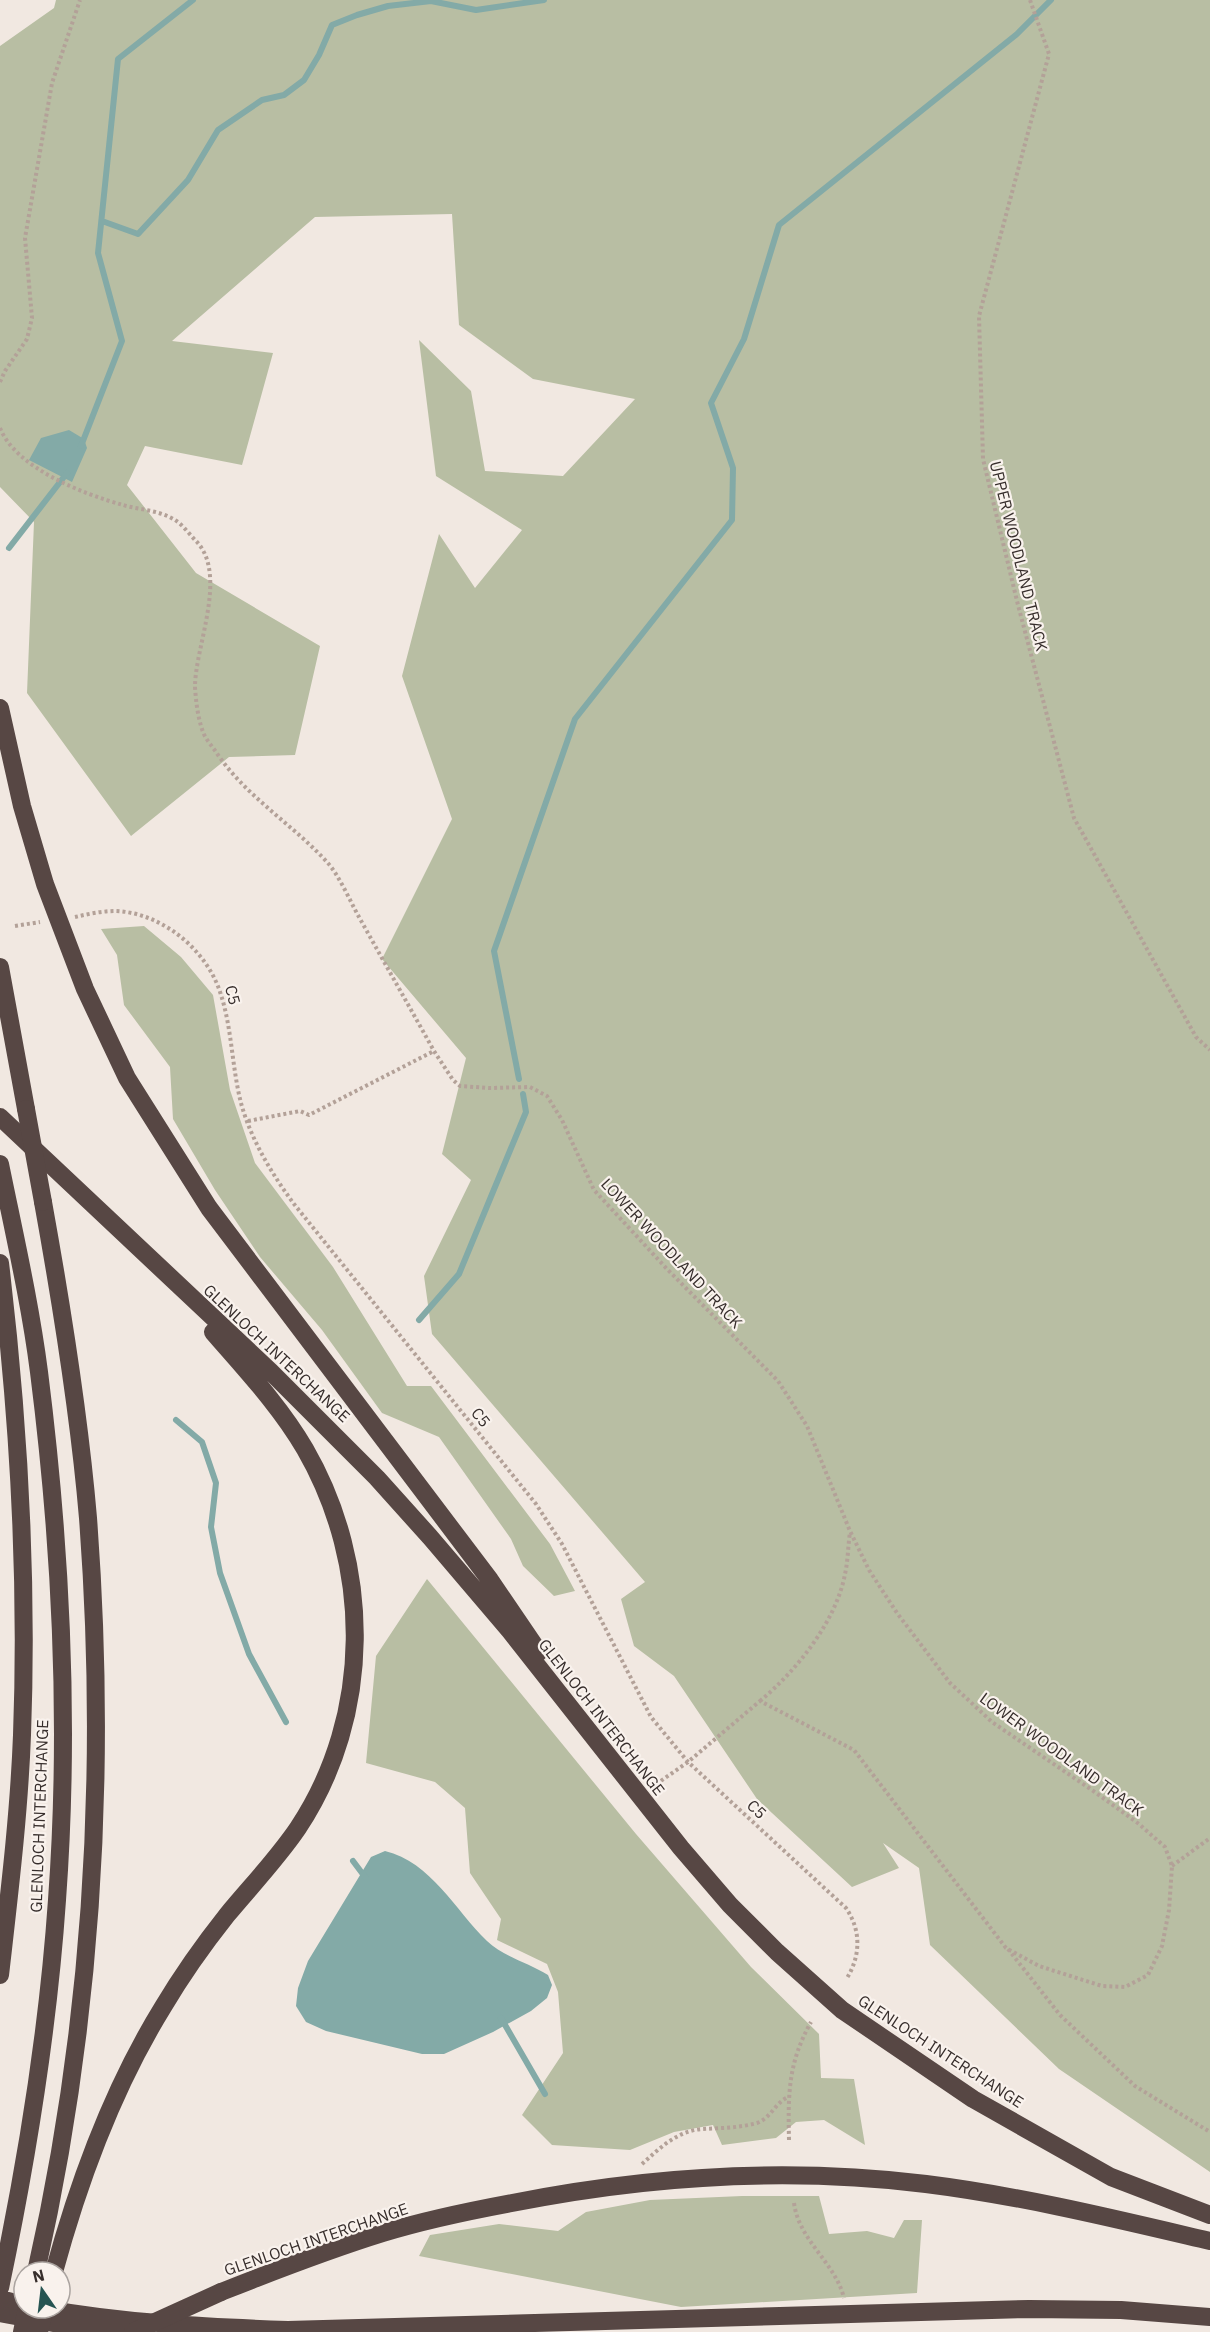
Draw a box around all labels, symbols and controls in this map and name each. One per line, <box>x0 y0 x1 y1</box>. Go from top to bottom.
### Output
street label: UPPER WOODLAND TRACK <box>986 459 1052 653</box>
street label: C5 <box>221 983 245 1007</box>
street label: LOWER WOODLAND TRACK <box>597 1174 747 1332</box>
street label: GLENLOCH INTERCHANGE <box>200 1280 354 1426</box>
street label: C5 <box>467 1403 495 1431</box>
street label: GLENLOCH INTERCHANGE <box>535 1635 669 1799</box>
street label: LOWER WOODLAND TRACK <box>976 1688 1148 1820</box>
street label: GLENLOCH INTERCHANGE <box>26 1719 52 1913</box>
street label: C5 <box>743 1795 771 1823</box>
street label: GLENLOCH INTERCHANGE <box>855 1990 1027 2112</box>
street label: GLENLOCH INTERCHANGE <box>221 2198 411 2280</box>
north arrow <box>12 2260 72 2320</box>
text: N <box>30 2264 46 2287</box>

